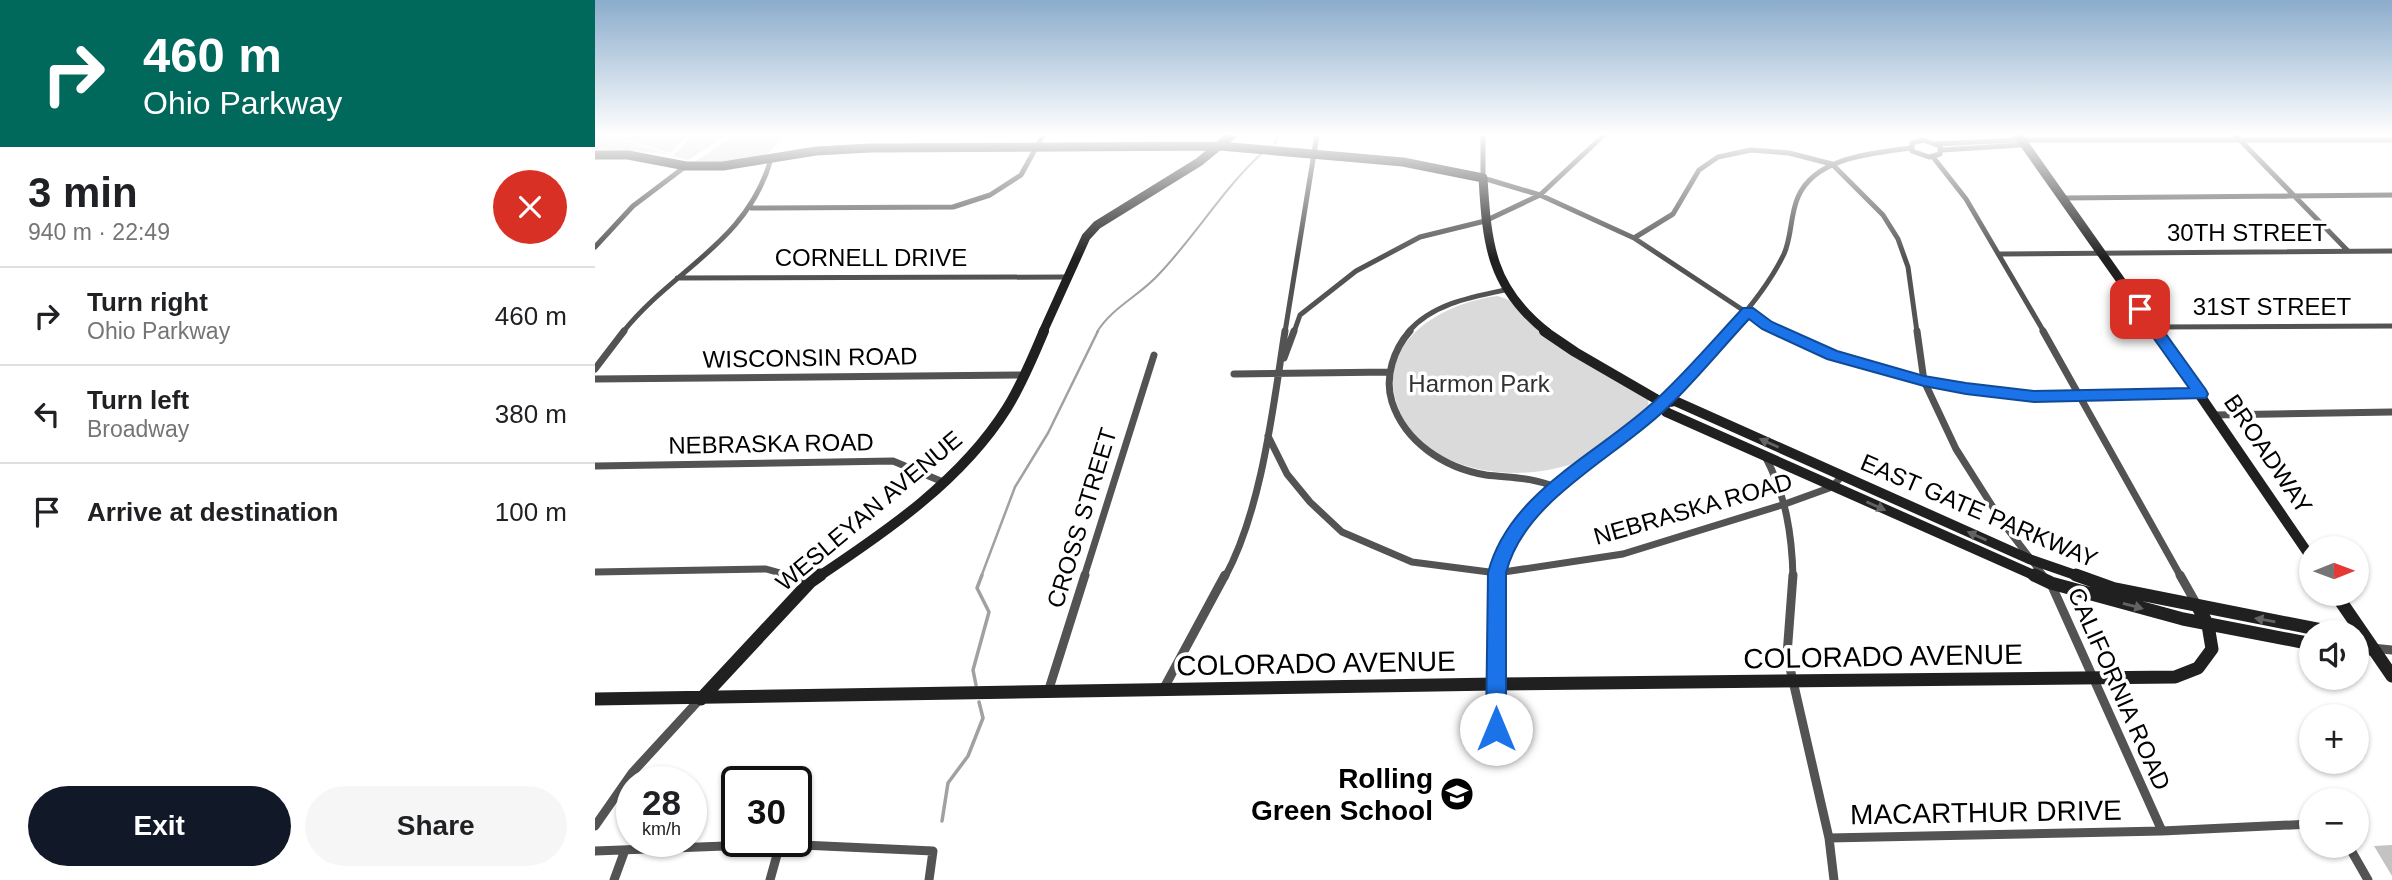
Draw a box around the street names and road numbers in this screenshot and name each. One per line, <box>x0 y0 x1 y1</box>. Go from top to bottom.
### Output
street label: 30TH STREET <box>2167 219 2327 246</box>
street label: CORNELL DRIVE <box>775 244 967 271</box>
street label: 31ST STREET <box>2193 293 2351 320</box>
street label: WISCONSIN ROAD <box>702 342 918 373</box>
street label: BROADWAY <box>2219 389 2318 518</box>
street label: CROSS STREET <box>1041 424 1122 611</box>
street label: WESLEYAN AVENUE <box>770 425 967 596</box>
street label: NEBRASKA ROAD <box>668 428 874 459</box>
street label: EAST GATE PARKWAY <box>1857 448 2102 573</box>
street label: NEBRASKA ROAD <box>1590 467 1795 550</box>
street label: CALIFORNIA ROAD <box>2063 583 2176 794</box>
street label: COLORADO AVENUE <box>1743 639 2023 674</box>
street label: COLORADO AVENUE <box>1176 646 1456 681</box>
street label: MACARTHUR DRIVE <box>1850 795 2122 830</box>

